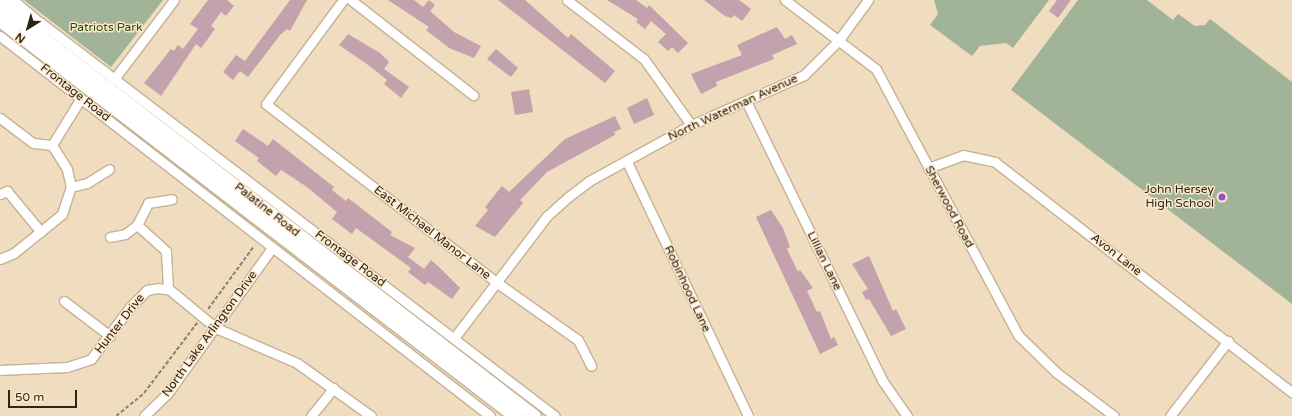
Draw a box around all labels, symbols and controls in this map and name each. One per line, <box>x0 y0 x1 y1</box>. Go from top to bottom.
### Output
north arrow <box>8 8 48 48</box>
park label: Patriots Park <box>70 21 142 35</box>
text: N <box>13 30 28 46</box>
street label: Frontage Road <box>37 61 113 125</box>
street label: North Waterman Avenue <box>666 72 800 144</box>
street label: Sherwood Road <box>921 164 977 250</box>
street label: Palatine Road <box>231 180 303 240</box>
street label: East Michael Manor Lane <box>371 183 493 283</box>
place label: John Hersey High School <box>1144 183 1214 211</box>
marker: John Hersey High School <box>1217 192 1227 202</box>
street label: Frontage Road <box>312 228 388 290</box>
street label: Lillian Lane <box>804 229 844 293</box>
street label: Avon Lane <box>1088 231 1144 279</box>
street label: Robinhood Lane <box>661 243 713 335</box>
street label: North Lake Arlington Drive <box>159 268 261 400</box>
street label: Hunter Drive <box>92 291 148 357</box>
scale bar <box>10 382 79 408</box>
text: 50 m <box>15 390 44 404</box>

